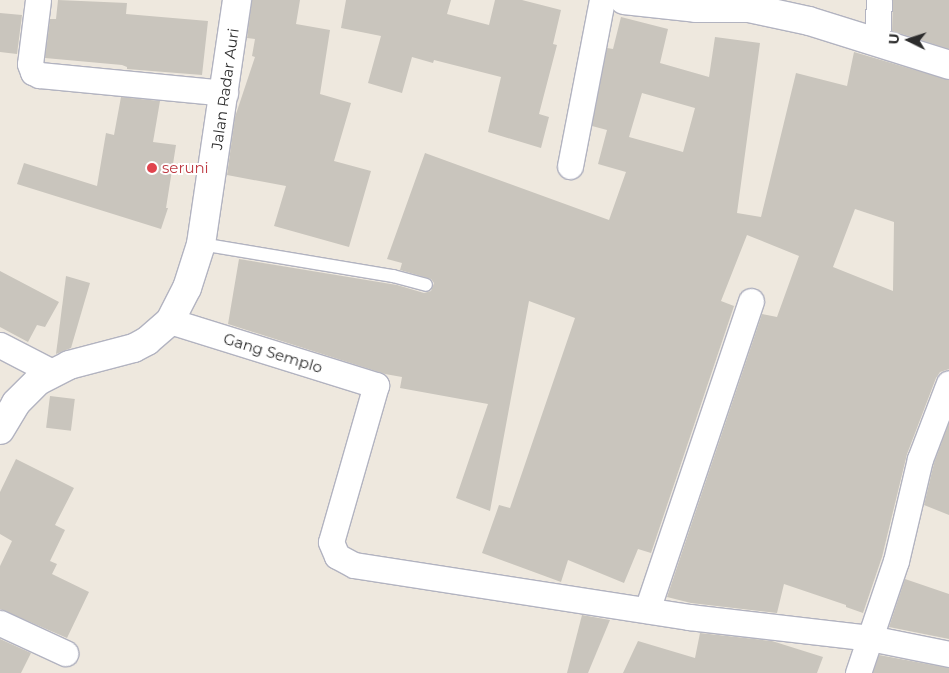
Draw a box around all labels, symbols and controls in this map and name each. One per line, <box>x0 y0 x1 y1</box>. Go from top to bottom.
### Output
north arrow <box>884 15 934 65</box>
street label: Jalan Radar Auri <box>208 27 242 151</box>
text: U <box>885 33 903 45</box>
place label: seruni <box>162 159 209 177</box>
marker: seruni <box>146 162 158 174</box>
street label: Gang Semplo <box>221 329 325 377</box>

